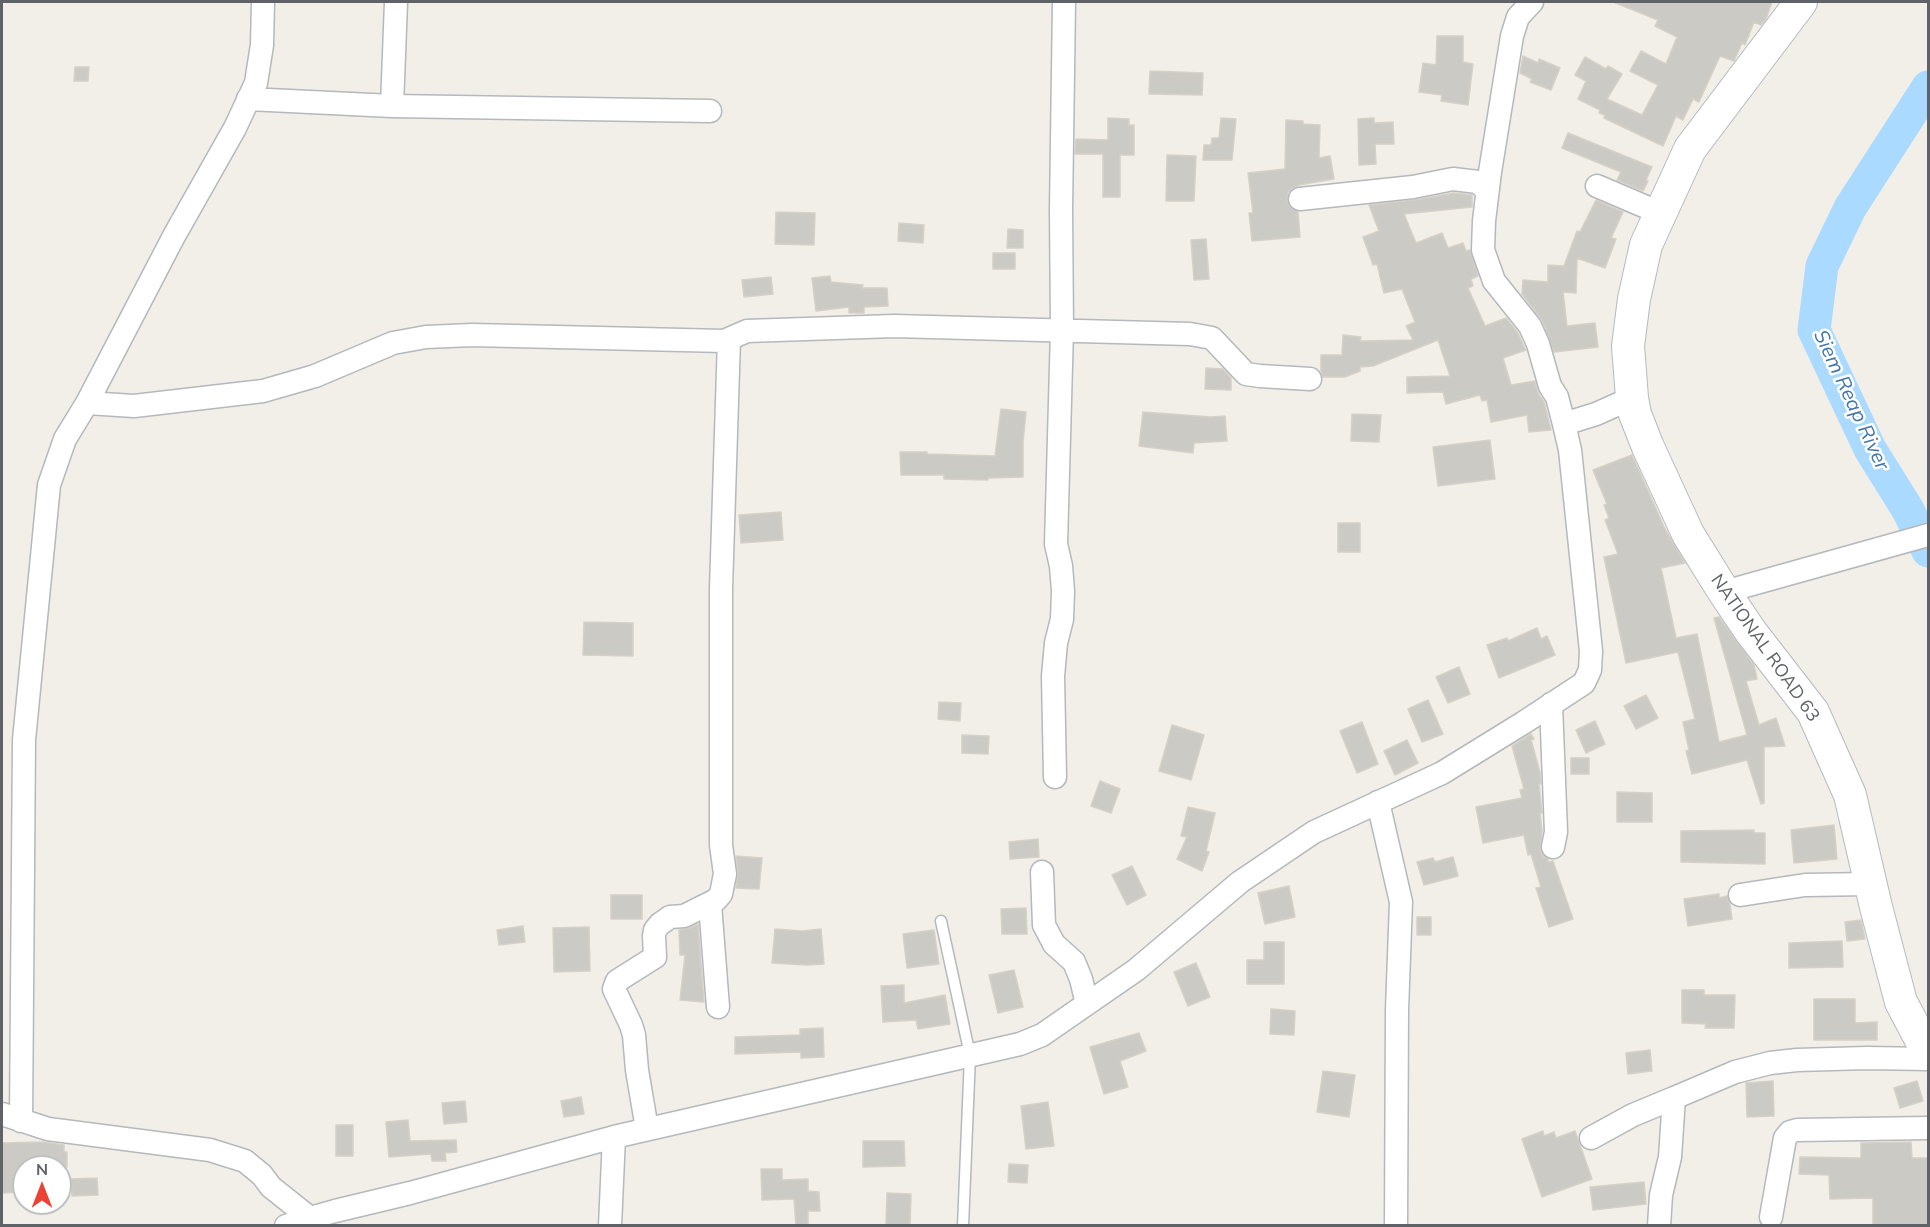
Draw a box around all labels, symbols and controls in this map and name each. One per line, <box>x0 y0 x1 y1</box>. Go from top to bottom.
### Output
water label: Siem Reap River <box>1808 326 1894 474</box>
street label: NATIONAL ROAD 63 <box>1706 570 1824 726</box>
north arrow <box>12 1155 72 1215</box>
text: N <box>36 1159 48 1179</box>

